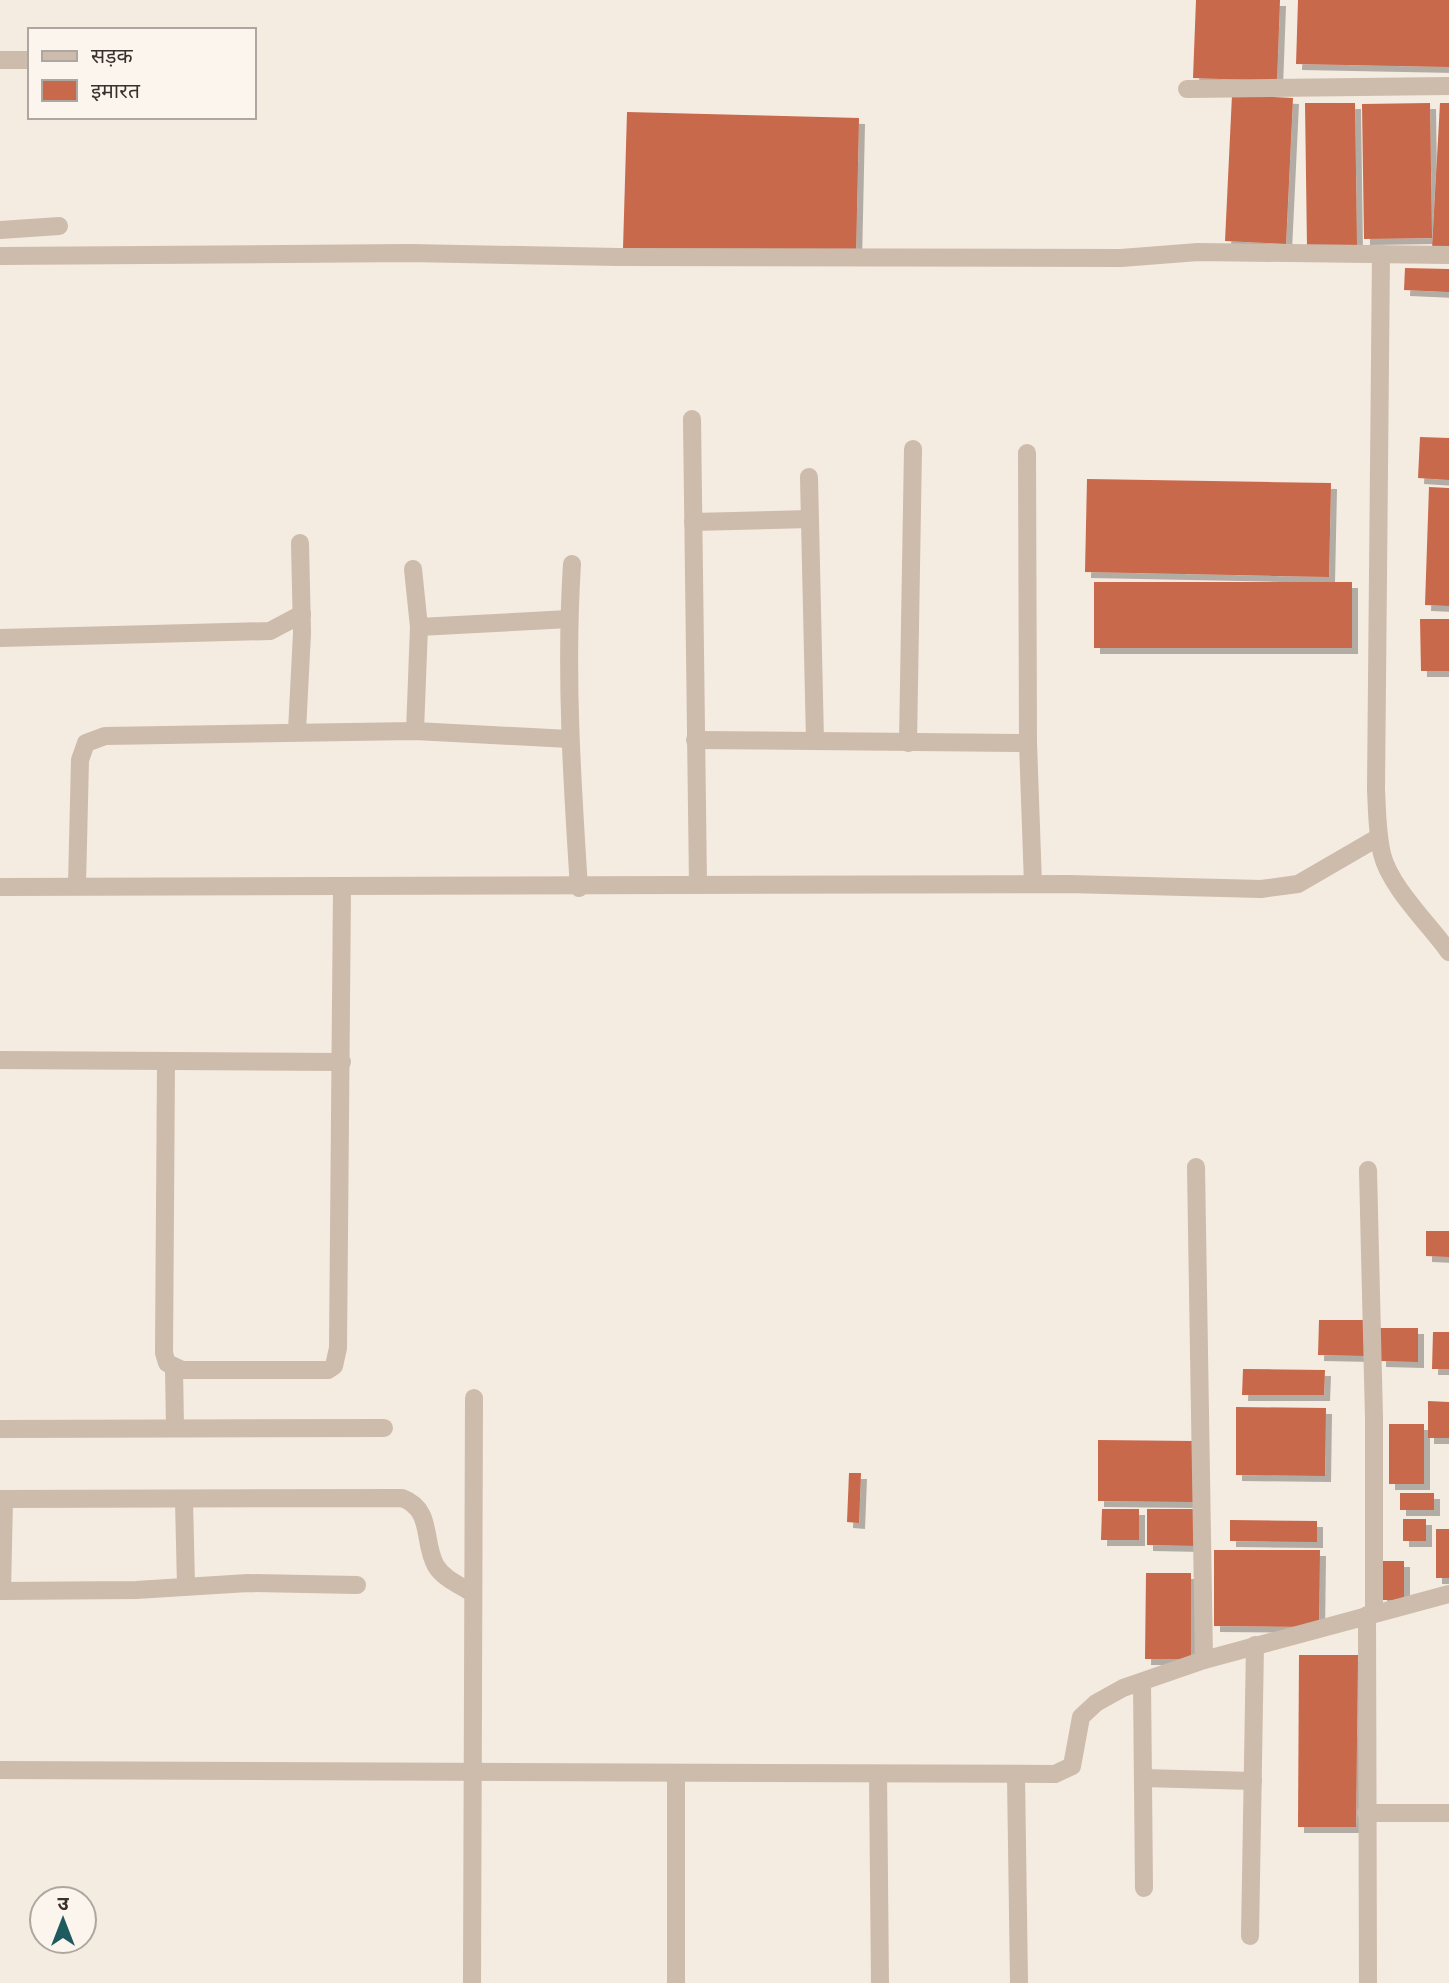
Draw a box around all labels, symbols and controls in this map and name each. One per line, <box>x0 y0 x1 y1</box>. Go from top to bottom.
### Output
legend <box>28 28 256 119</box>
text: सड़क <box>91 46 133 67</box>
text: इमारत <box>91 81 141 102</box>
north arrow <box>28 1885 98 1955</box>
text: उ <box>57 1895 69 1914</box>

